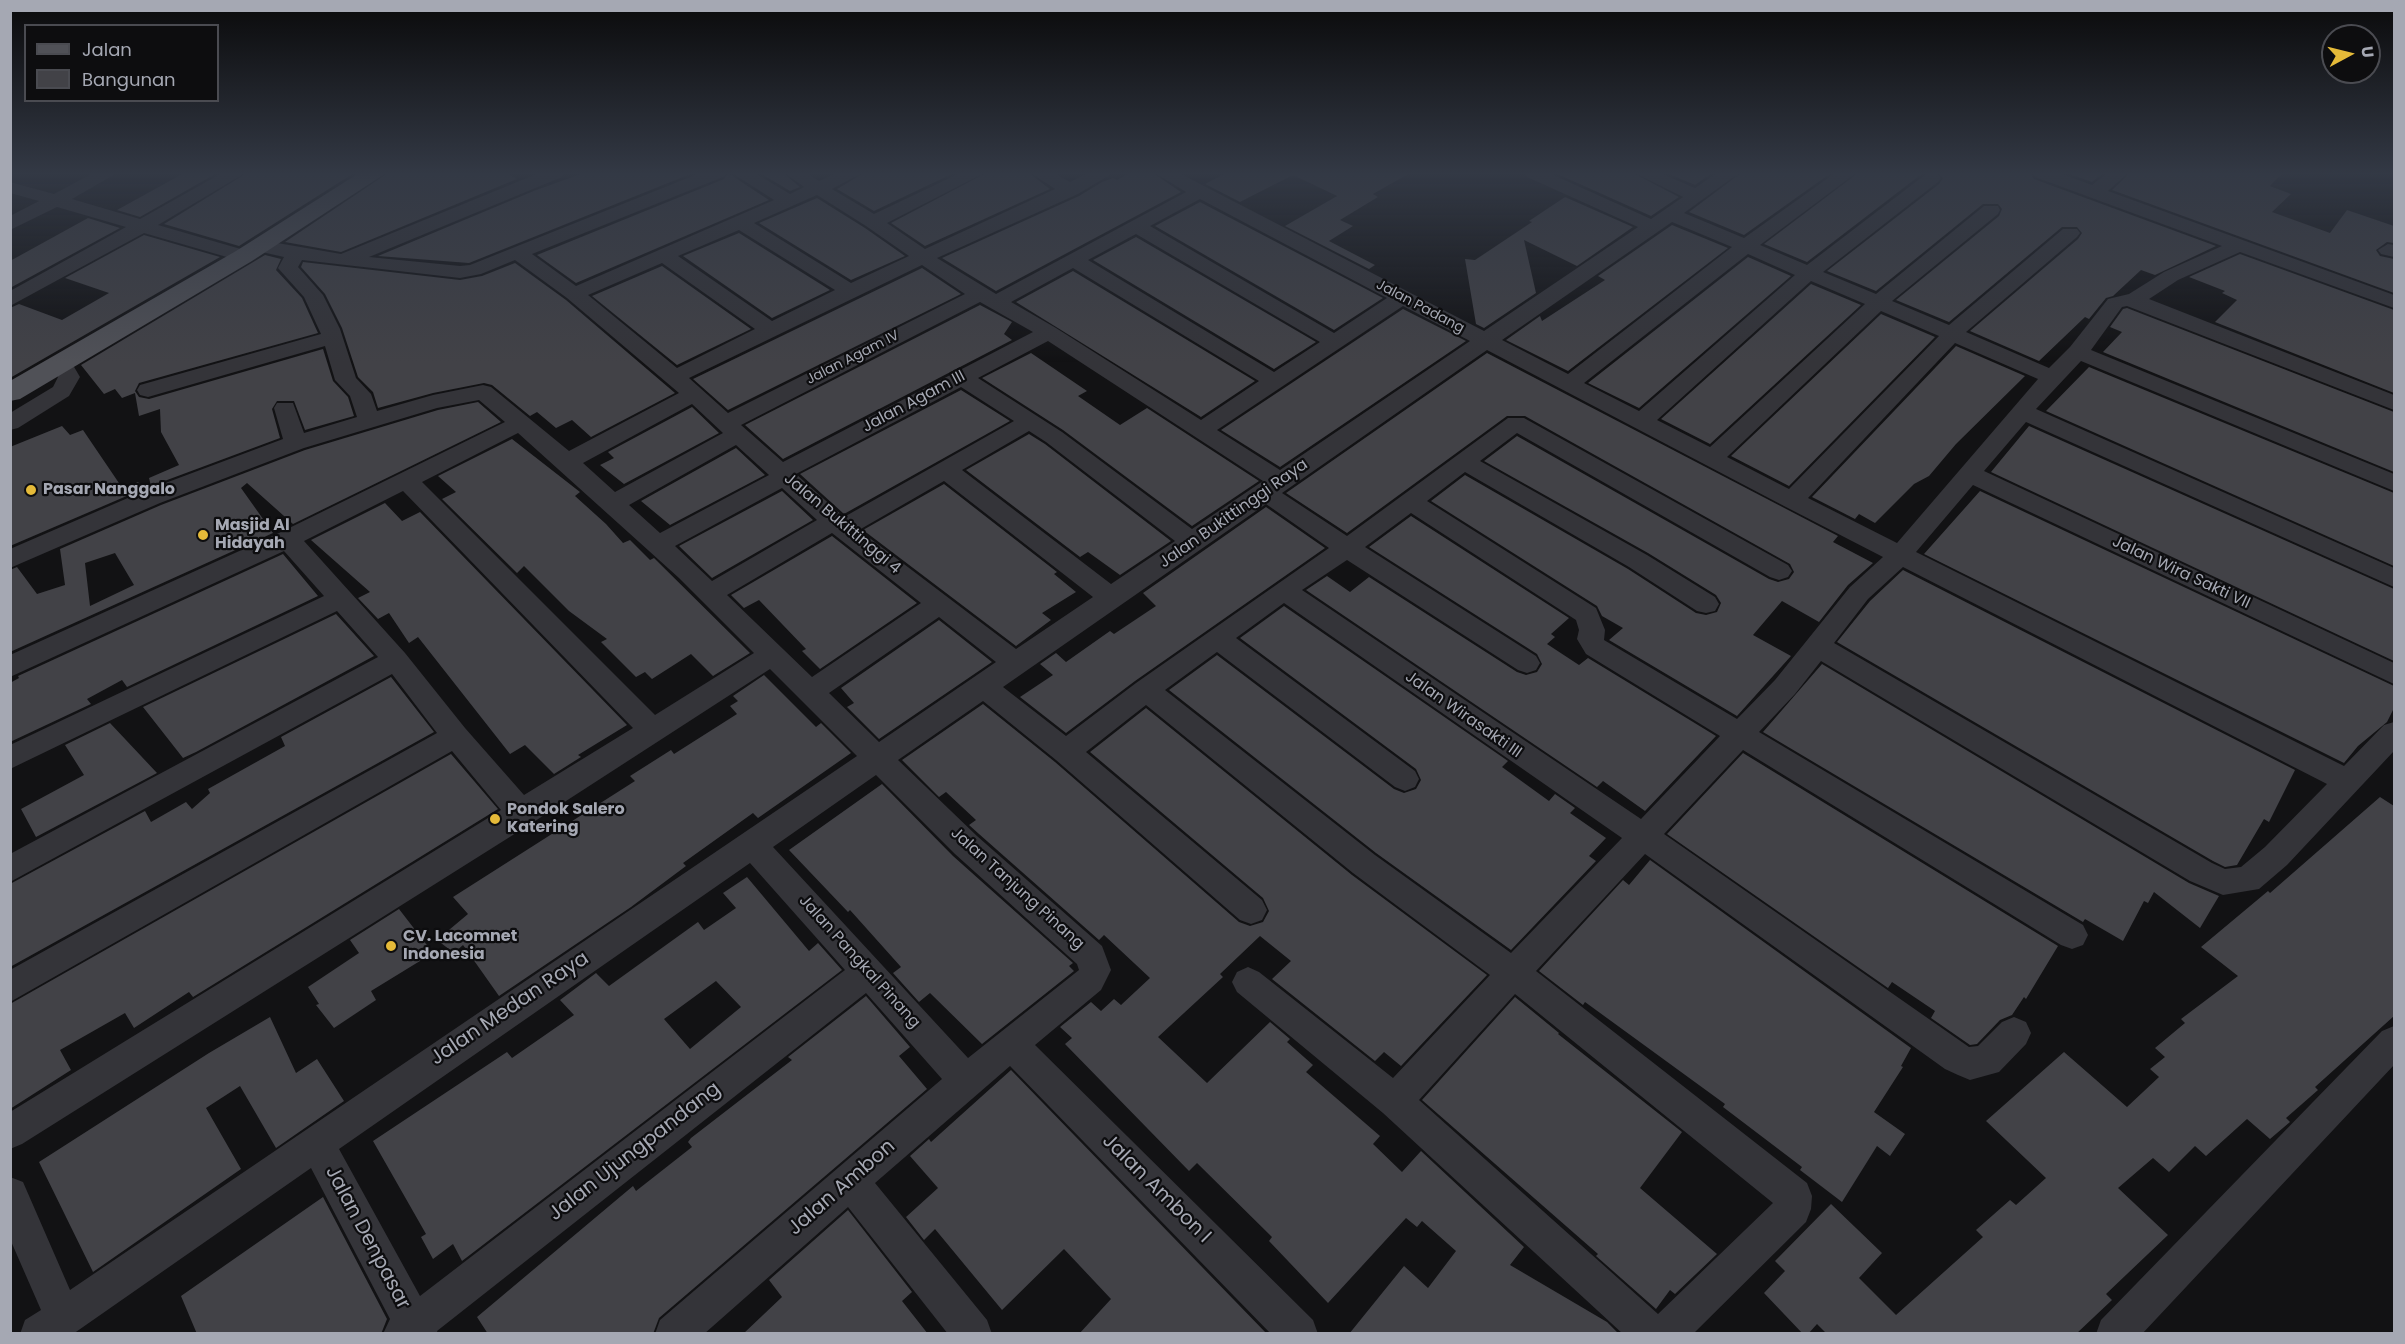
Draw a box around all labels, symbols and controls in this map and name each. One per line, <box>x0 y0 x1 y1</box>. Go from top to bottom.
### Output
legend <box>24 24 219 102</box>
north arrow <box>2321 24 2381 84</box>
text: Jalan <box>82 37 132 62</box>
text: U <box>2355 45 2379 59</box>
text: Bangunan <box>82 67 176 92</box>
street label: Jalan Padang <box>1373 277 1467 337</box>
street label: Jalan Agam IV <box>804 327 902 389</box>
street label: Jalan Agam III <box>859 367 969 437</box>
street label: Jalan Bukittinggi Raya <box>1156 455 1312 573</box>
street label: Jalan Bukittinggi 4 <box>780 470 904 578</box>
place label: Pasar Nanggalo <box>43 480 175 500</box>
marker: Pasar Nanggalo <box>24 483 38 497</box>
place label: Masjid Al Hidayah <box>215 516 290 554</box>
marker: Masjid Al Hidayah <box>196 528 210 542</box>
street label: Jalan Wira Sakti VII <box>2109 533 2253 613</box>
street label: Jalan Wirasakti III <box>1401 668 1525 762</box>
place label: Pondok Salero Katering <box>507 800 625 838</box>
marker: Pondok Salero Katering <box>488 812 502 826</box>
street label: Jalan Tanjung Pinang <box>946 824 1088 954</box>
street label: Jalan Pangkal Pinang <box>794 892 924 1032</box>
place label: CV. Lacomnet Indonesia <box>403 927 517 965</box>
marker: CV. Lacomnet Indonesia <box>384 939 398 953</box>
street label: Jalan Medan Raya <box>426 947 594 1071</box>
street label: Jalan Ujungpandang <box>544 1077 726 1227</box>
street label: Jalan Ambon I <box>1097 1130 1215 1248</box>
street label: Jalan Ambon <box>784 1135 900 1241</box>
street label: Jalan Denpasar <box>319 1162 415 1314</box>

